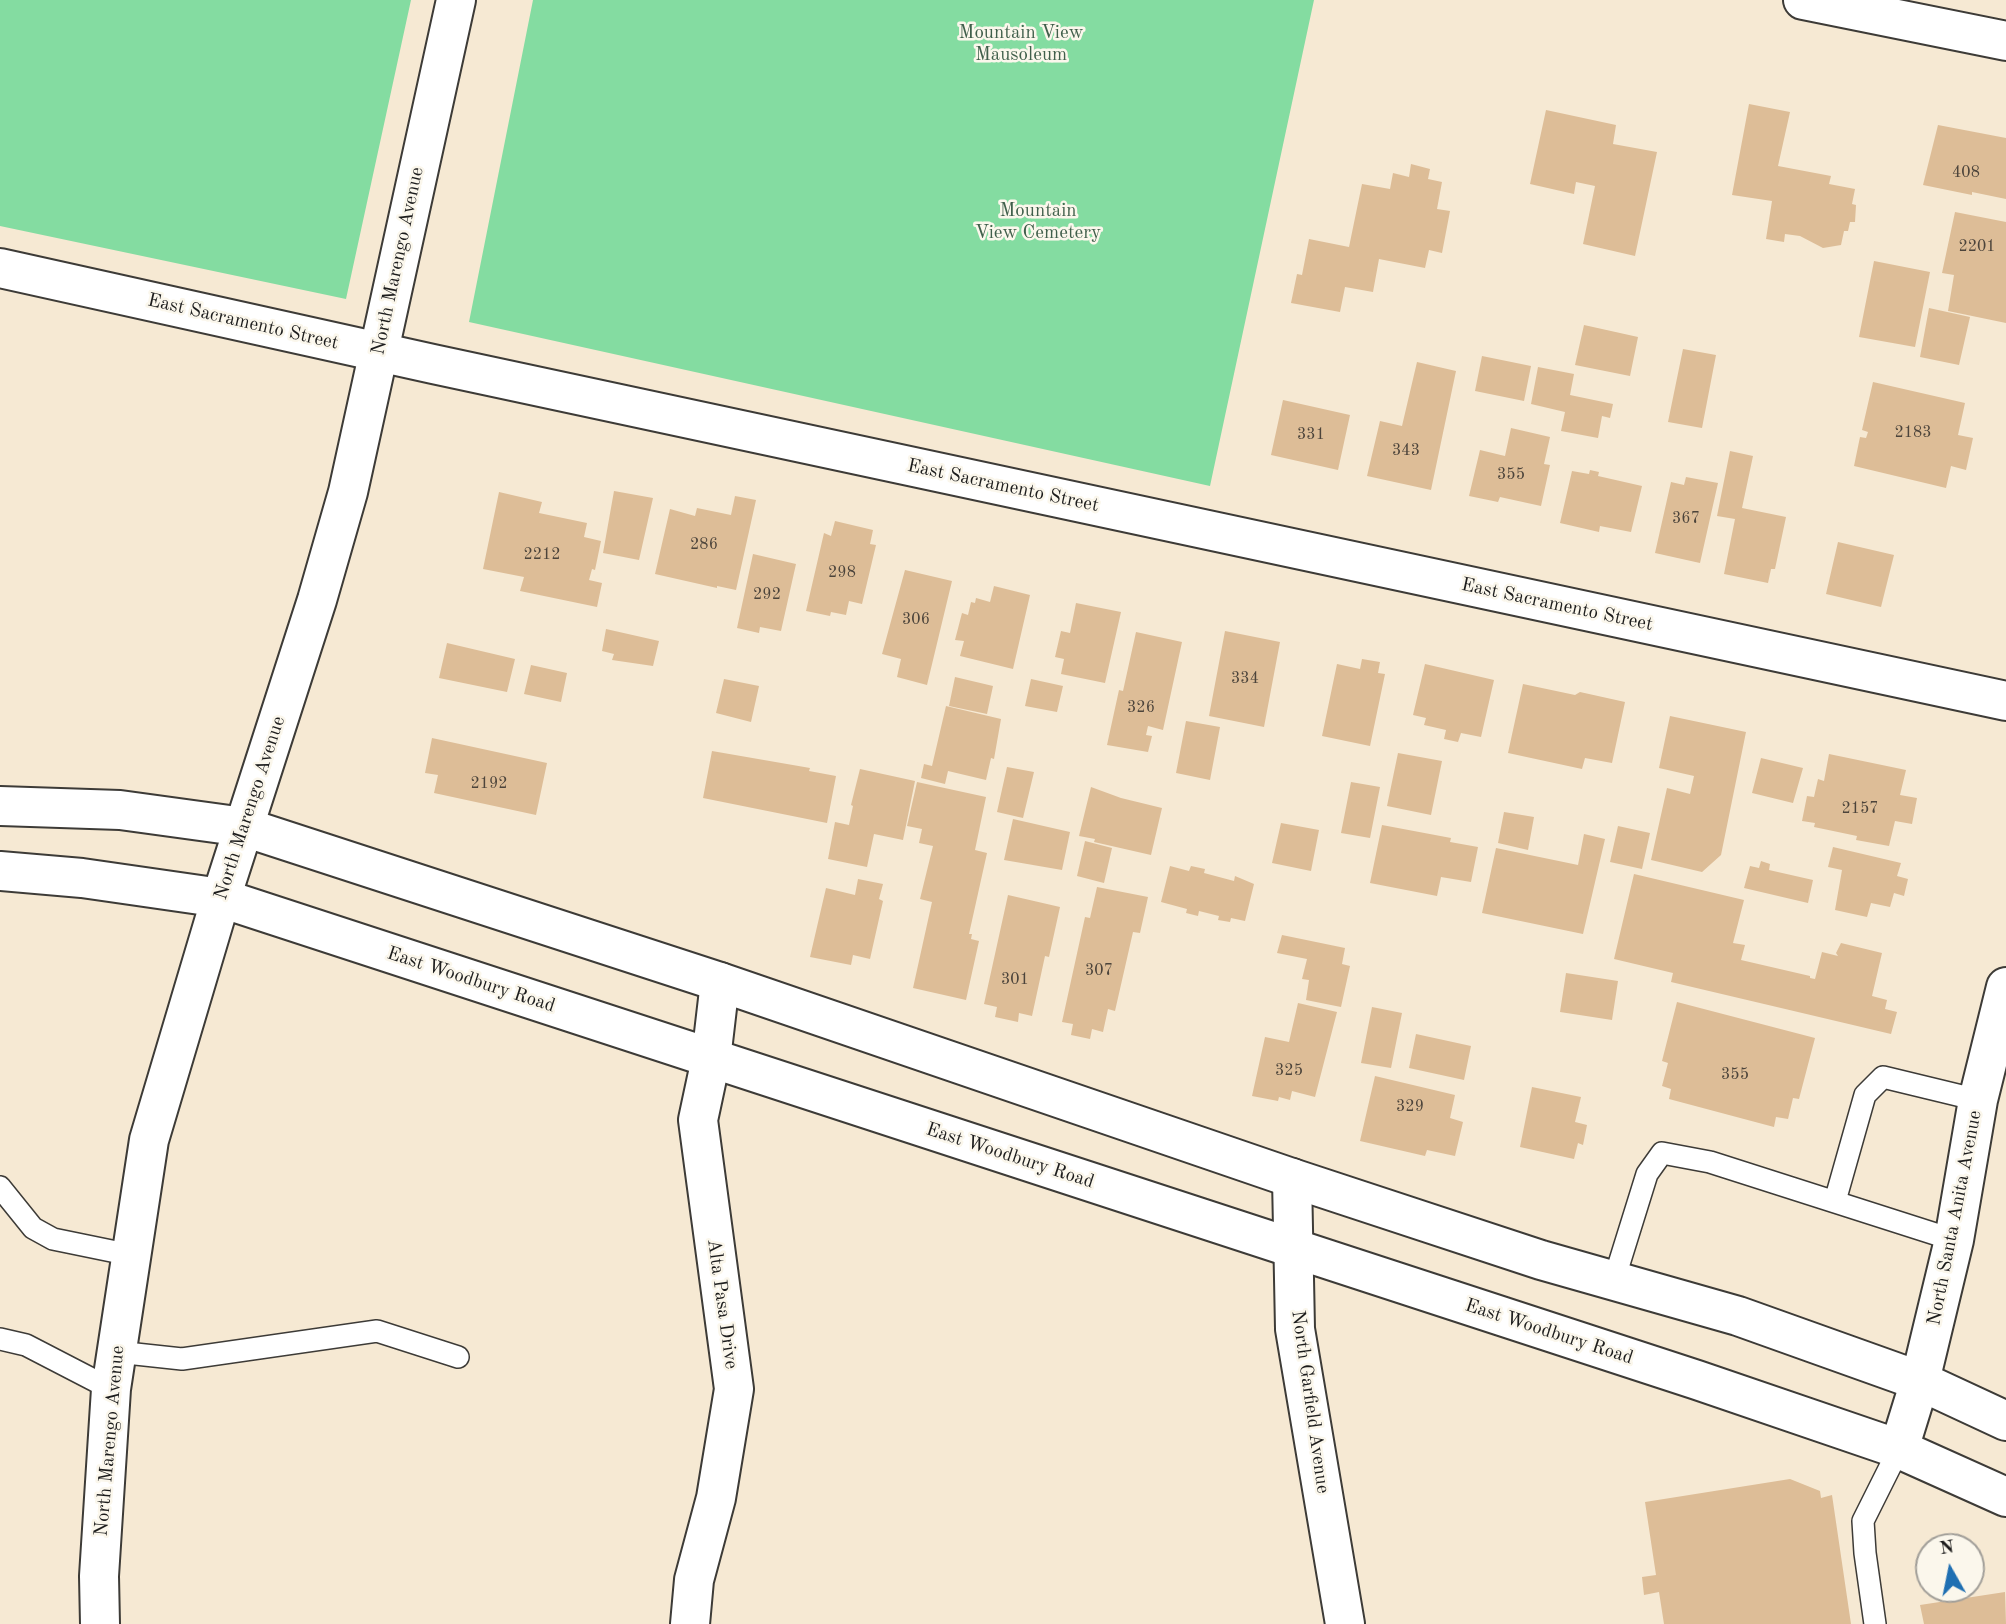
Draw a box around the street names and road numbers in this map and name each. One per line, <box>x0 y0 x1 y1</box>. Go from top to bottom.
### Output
street label: North Marengo Avenue <box>367 165 429 357</box>
street label: East Sacramento Street <box>145 289 341 355</box>
street label: East Sacramento Street <box>905 455 1101 517</box>
street label: East Sacramento Street <box>1459 574 1655 636</box>
street label: North Marengo Avenue <box>210 713 290 903</box>
street label: East Woodbury Road <box>384 942 558 1018</box>
street label: North Santa Anita Avenue <box>1923 1109 1987 1327</box>
street label: East Woodbury Road <box>923 1118 1097 1194</box>
street label: Alta Pasa Drive <box>702 1238 742 1370</box>
street label: East Woodbury Road <box>1462 1294 1636 1370</box>
street label: North Garfield Avenue <box>1286 1309 1334 1495</box>
street label: North Marengo Avenue <box>90 1345 130 1537</box>

